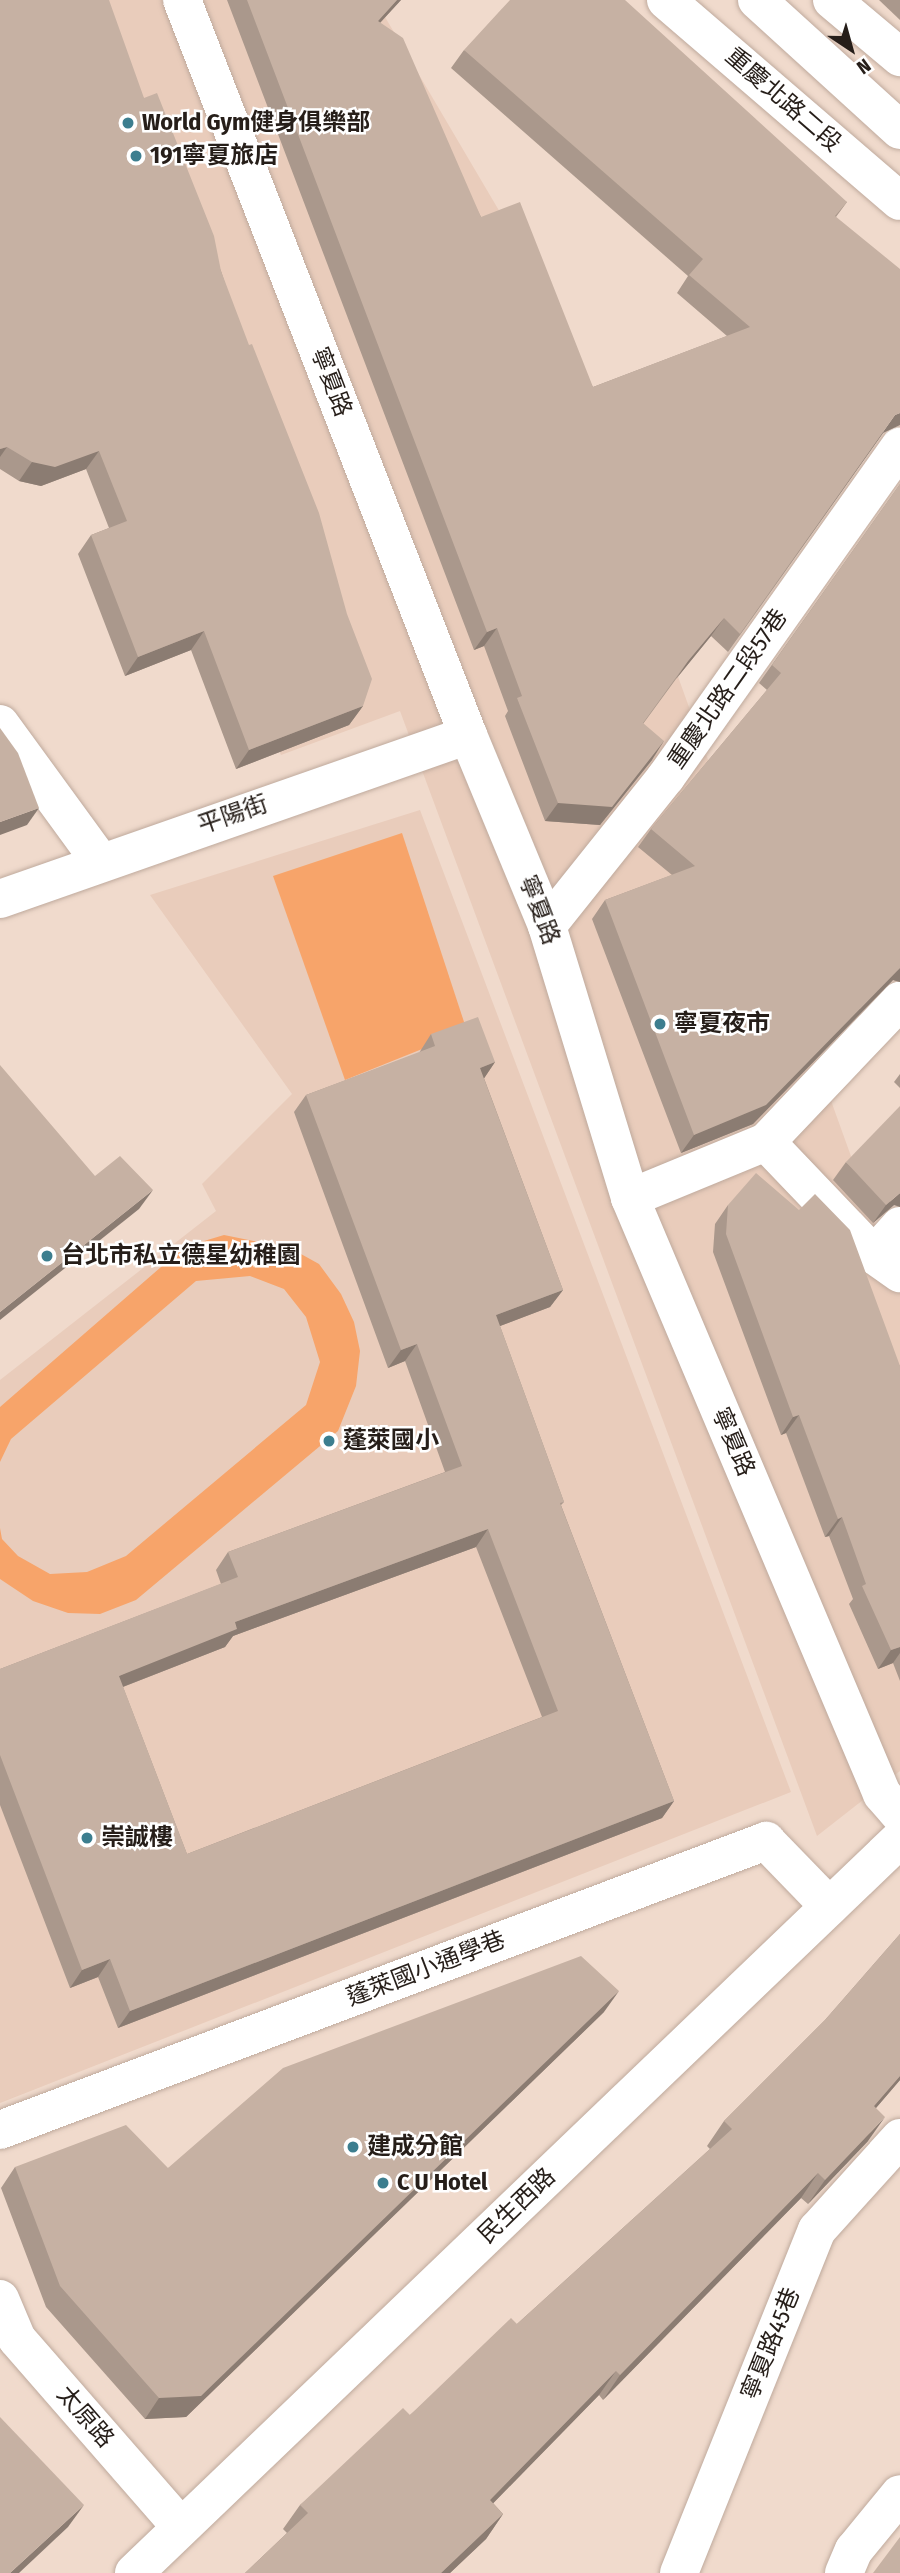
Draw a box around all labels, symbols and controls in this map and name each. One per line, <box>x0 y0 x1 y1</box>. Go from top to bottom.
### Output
north arrow <box>816 14 886 84</box>
street label: 重慶北路二段 <box>719 42 847 158</box>
text: N <box>852 54 875 79</box>
place label: World Gym健身俱樂部 <box>142 109 370 137</box>
marker: World Gym健身俱樂部 <box>120 115 136 131</box>
place label: 191寧夏旅店 <box>150 142 278 170</box>
marker: 191寧夏旅店 <box>128 148 144 164</box>
street label: 寧夏路 <box>305 343 357 421</box>
street label: 重慶北路二段57巷 <box>662 604 794 774</box>
street label: 平陽街 <box>194 790 272 840</box>
street label: 寧夏路 <box>513 871 565 949</box>
place label: 寧夏夜市 <box>674 1010 770 1038</box>
marker: 寧夏夜市 <box>652 1016 668 1032</box>
place label: 台北市私立德星幼稚園 <box>61 1242 301 1270</box>
marker: 台北市私立德星幼稚園 <box>39 1248 55 1264</box>
street label: 寧夏路 <box>706 1403 760 1481</box>
place label: 蓬萊國小 <box>343 1427 439 1455</box>
marker: 蓬萊國小 <box>321 1433 337 1449</box>
place label: 崇誠樓 <box>101 1824 173 1852</box>
marker: 崇誠樓 <box>79 1830 95 1846</box>
street label: 蓬萊國小通學巷 <box>342 1925 510 2013</box>
place label: 建成分館 <box>367 2133 463 2161</box>
marker: 建成分館 <box>345 2139 361 2155</box>
street label: 民生西路 <box>472 2162 562 2250</box>
place label: C U Hotel <box>397 2169 488 2197</box>
marker: C U Hotel <box>375 2175 391 2191</box>
street label: 寧夏路45巷 <box>735 2284 807 2404</box>
street label: 太原路 <box>51 2380 119 2454</box>

